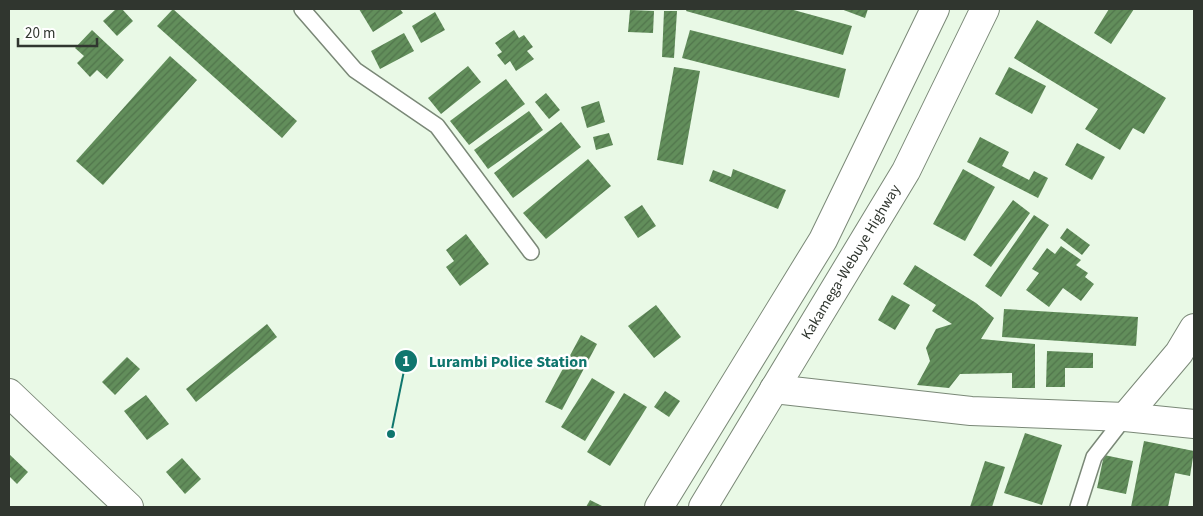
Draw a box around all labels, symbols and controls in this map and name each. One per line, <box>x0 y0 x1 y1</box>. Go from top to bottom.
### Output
scale bar <box>18 15 96 47</box>
text: 20 m <box>25 23 55 44</box>
street label: Kakamega-Webuye Highway <box>796 180 906 344</box>
callout: Lurambi Police Station <box>393 346 597 377</box>
text: 1 <box>402 351 410 372</box>
text: Lurambi Police Station <box>429 351 587 373</box>

